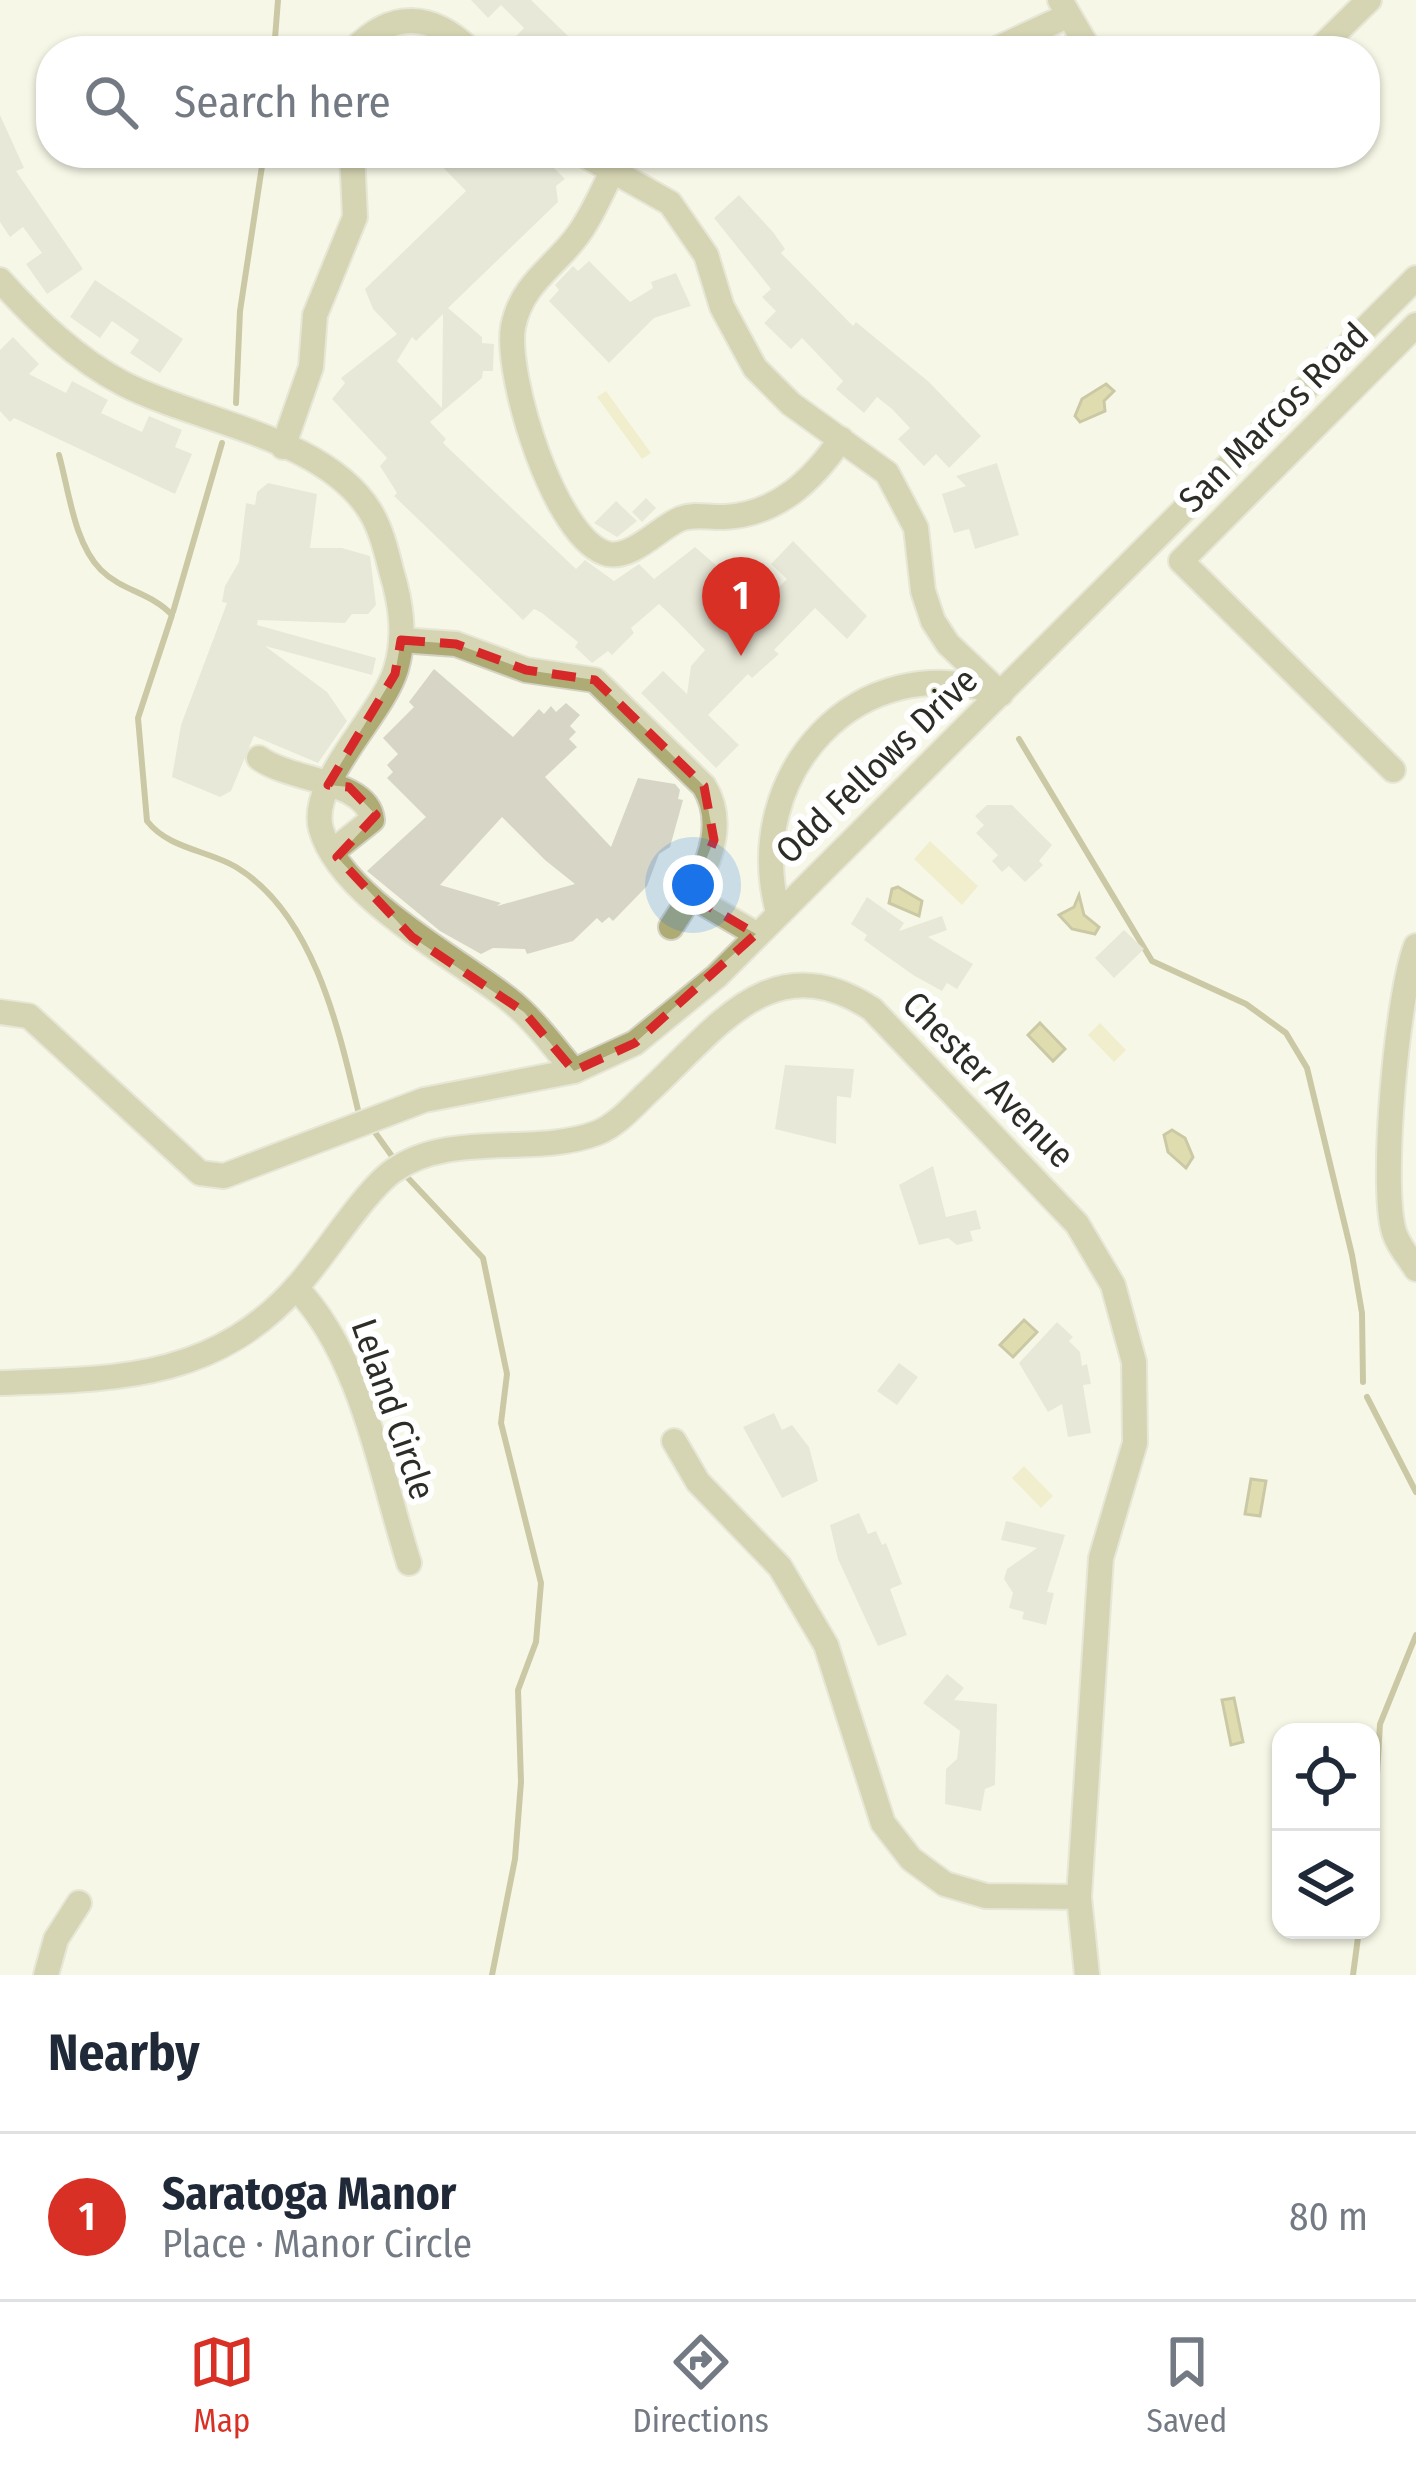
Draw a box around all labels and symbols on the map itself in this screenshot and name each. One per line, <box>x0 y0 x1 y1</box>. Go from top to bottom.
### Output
street label: San Marcos Road <box>1170 314 1378 522</box>
pin: 1 <box>702 557 780 656</box>
street label: Odd Fellows Drive <box>767 658 987 873</box>
your location <box>663 855 723 915</box>
street label: Chester Avenue <box>893 982 1083 1177</box>
street label: Leland Circle <box>342 1313 444 1505</box>

